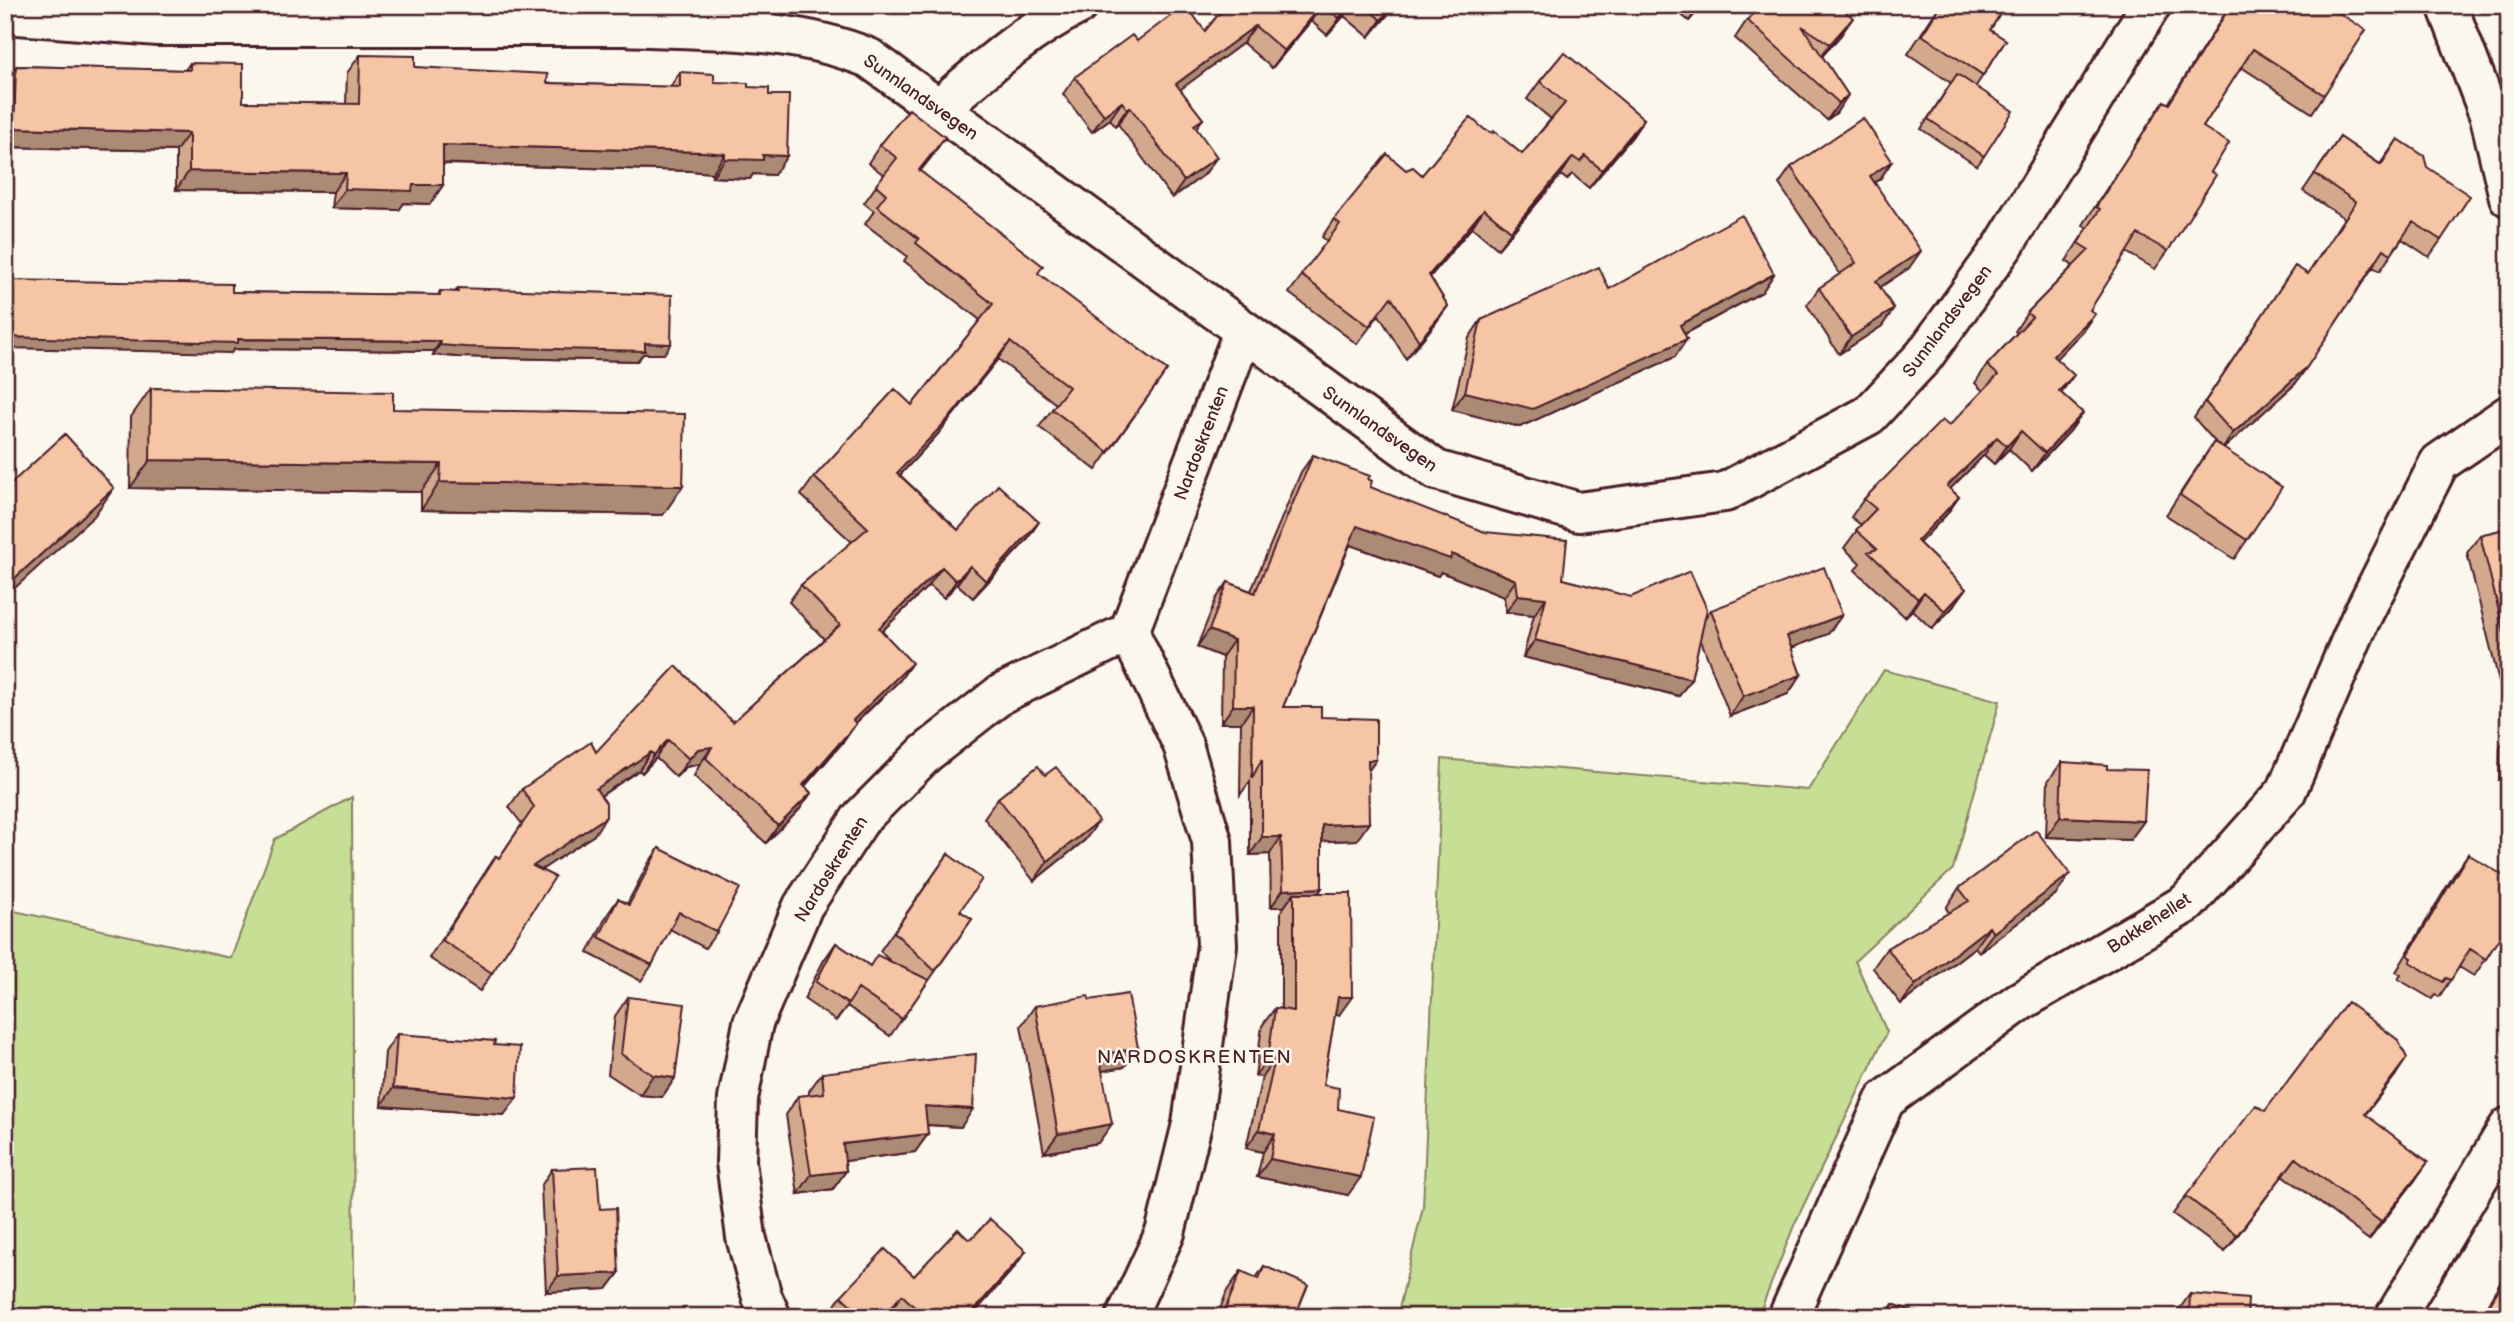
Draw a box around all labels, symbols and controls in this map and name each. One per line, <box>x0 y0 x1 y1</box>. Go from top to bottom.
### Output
street label: Sunnlandsvegen <box>859 50 982 145</box>
street label: Sunnlandsvegen <box>1898 261 1996 382</box>
street label: Sunnlandsvegen <box>1318 382 1441 477</box>
street label: Nardoskrenten <box>1170 383 1233 503</box>
street label: Nardoskrenten <box>790 812 872 926</box>
street label: Bakkehellet <box>2104 888 2195 958</box>
district label: NARDOSKRENTEN <box>1097 1046 1293 1069</box>

